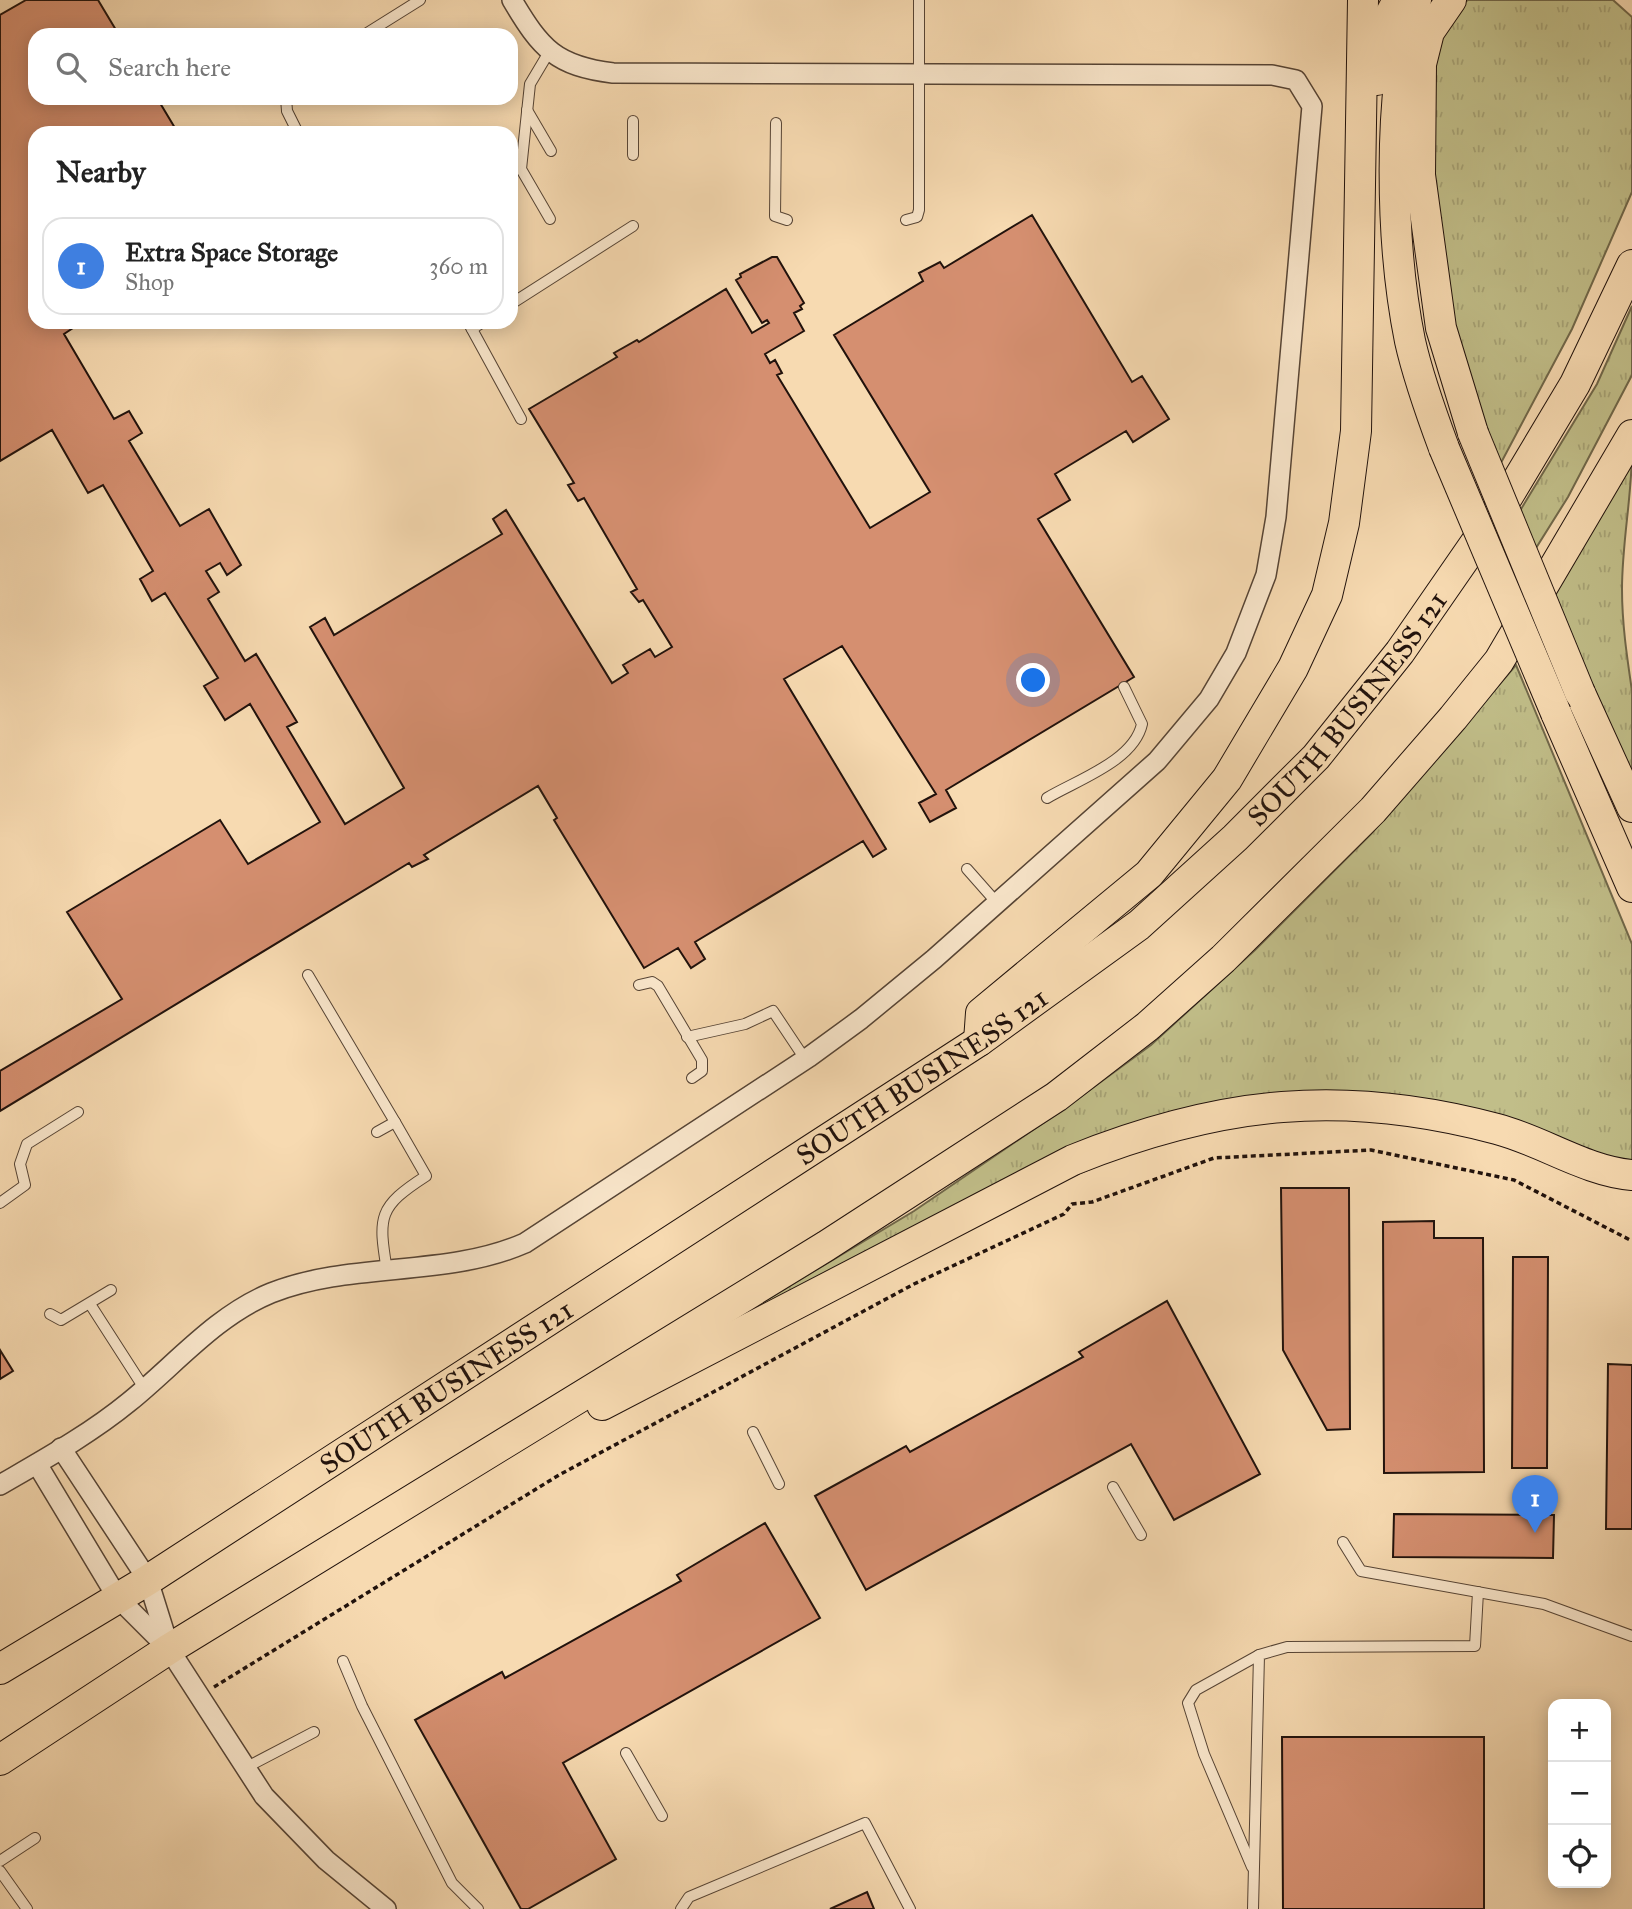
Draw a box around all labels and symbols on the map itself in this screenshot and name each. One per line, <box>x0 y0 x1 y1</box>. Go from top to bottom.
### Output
street label: SOUTH BUSINESS 121 <box>1240 585 1455 834</box>
your location <box>1016 663 1050 697</box>
street label: SOUTH BUSINESS 121 <box>790 980 1055 1173</box>
street label: SOUTH BUSINESS 121 <box>313 1292 580 1482</box>
pin: 1 <box>1512 1475 1558 1533</box>

